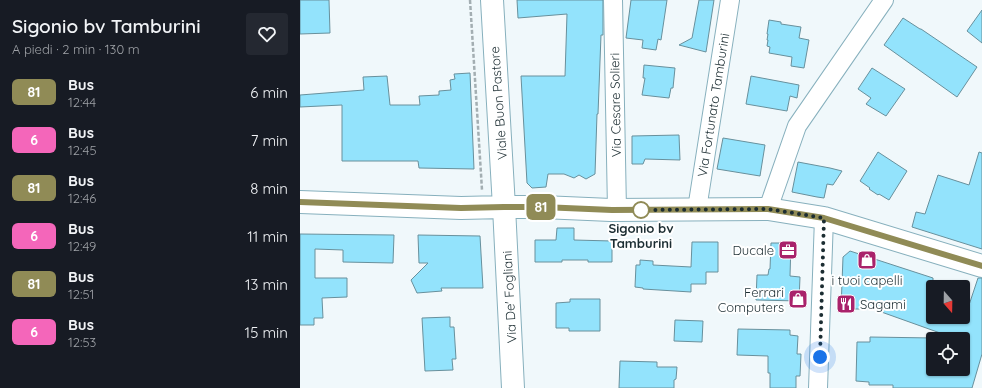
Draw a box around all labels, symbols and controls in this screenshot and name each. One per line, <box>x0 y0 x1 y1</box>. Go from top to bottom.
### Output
button: heart <box>246 13 288 55</box>
text: Sigonio bv Tamburini <box>12 14 201 38</box>
street label: Via Fortunato Tamburini <box>694 32 732 178</box>
text: A piedi · 2 min · 130 m <box>12 41 140 57</box>
street label: Viale Buon Pastore <box>486 46 510 160</box>
street label: Via Cesare Solieri <box>606 53 624 157</box>
text: Bus <box>68 75 94 94</box>
text: 81 <box>27 83 41 101</box>
text: 6 min <box>250 83 288 102</box>
text: 12:44 <box>68 94 96 110</box>
text: Bus <box>68 123 94 142</box>
text: 6 <box>30 131 38 149</box>
text: 7 min <box>251 131 288 150</box>
text: 12:45 <box>68 142 96 158</box>
text: Bus <box>68 171 94 190</box>
text: 81 <box>27 179 41 197</box>
text: 8 min <box>250 179 288 198</box>
text: 12:46 <box>68 190 96 206</box>
line badge: 81 <box>523 194 559 220</box>
text: 81 <box>534 198 548 216</box>
marker: Sigonio bv Tamburini <box>632 201 650 219</box>
text: Bus <box>68 219 94 238</box>
place label: Sigonio bv Tamburini <box>609 220 673 251</box>
text: 6 <box>30 227 38 245</box>
text: 11 min <box>247 227 288 246</box>
text: 12:49 <box>68 238 96 254</box>
office icon: Ducale <box>777 239 799 261</box>
place label: Ducale <box>732 242 774 258</box>
shop icon: i tuoi capelli <box>856 249 878 271</box>
street label: Via De' Fogliani <box>499 250 519 344</box>
text: Bus <box>68 267 94 286</box>
place label: i tuoi capelli <box>832 272 902 288</box>
text: 81 <box>27 275 41 293</box>
text: 13 min <box>245 275 288 294</box>
north arrow <box>926 280 970 324</box>
map controls <box>926 280 970 376</box>
place label: Ferrari Computers <box>718 284 784 315</box>
text: 12:51 <box>68 286 94 302</box>
shop icon: Ferrari Computers <box>787 288 809 310</box>
restaurant icon: Sagami <box>835 293 857 315</box>
place label: Sagami <box>860 296 906 312</box>
text: Bus <box>68 315 94 334</box>
text: 6 <box>30 323 38 341</box>
text: 15 min <box>245 323 288 342</box>
button: locate <box>926 332 970 376</box>
text: 12:53 <box>68 334 96 350</box>
your location <box>810 347 830 367</box>

